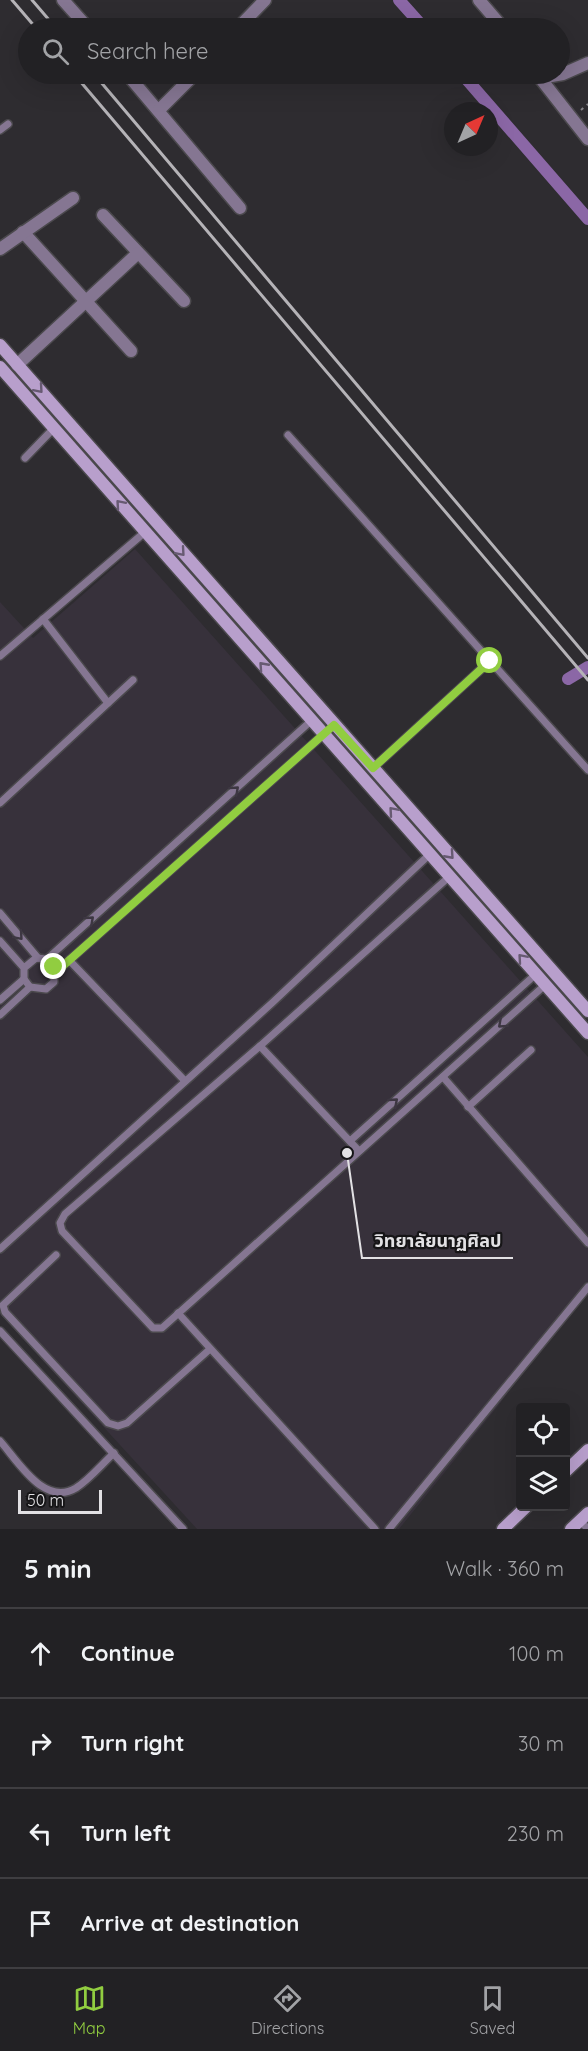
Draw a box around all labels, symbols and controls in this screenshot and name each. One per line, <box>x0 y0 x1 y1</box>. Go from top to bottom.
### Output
search box <box>18 18 570 84</box>
icon: search <box>39 35 72 68</box>
text: Search here <box>87 37 208 65</box>
north arrow <box>444 102 498 156</box>
one-way arrow <box>31 382 42 393</box>
one-way arrow <box>116 500 127 511</box>
one-way arrow <box>174 545 185 556</box>
route start <box>476 647 502 673</box>
one-way arrow <box>259 662 270 672</box>
one-way arrow <box>229 786 239 797</box>
one-way arrow <box>389 808 400 818</box>
one-way arrow <box>442 848 453 859</box>
one-way arrow <box>83 916 94 927</box>
one-way arrow <box>12 929 23 940</box>
route end <box>40 953 66 979</box>
one-way arrow <box>518 954 529 965</box>
one-way arrow <box>498 1017 508 1028</box>
one-way arrow <box>387 1098 398 1109</box>
callout: วิทยาลัยนาฏศิลป <box>362 1222 513 1258</box>
text: วิทยาลัยนาฏศิลป <box>374 1229 501 1252</box>
map controls <box>516 1403 570 1511</box>
button: locate <box>516 1403 570 1457</box>
button: layers <box>516 1457 570 1511</box>
scale bar <box>18 1487 102 1514</box>
text: 50 m <box>27 1490 64 1510</box>
text: 5 min <box>24 1552 92 1585</box>
text: Walk · 360 m <box>446 1556 564 1581</box>
icon: ahead <box>24 1637 57 1670</box>
text: Continue <box>81 1639 175 1667</box>
text: 100 m <box>509 1641 564 1666</box>
icon: right <box>24 1727 57 1760</box>
text: Turn right <box>81 1729 185 1757</box>
text: 30 m <box>518 1731 564 1756</box>
icon: left <box>24 1817 57 1850</box>
text: Turn left <box>81 1819 171 1847</box>
text: 230 m <box>507 1821 564 1846</box>
icon: arrive <box>24 1907 57 1940</box>
text: Arrive at destination <box>81 1909 299 1937</box>
tab: Map <box>73 1982 106 2038</box>
tab: Directions <box>251 1982 324 2038</box>
tab: Saved <box>470 1982 515 2038</box>

